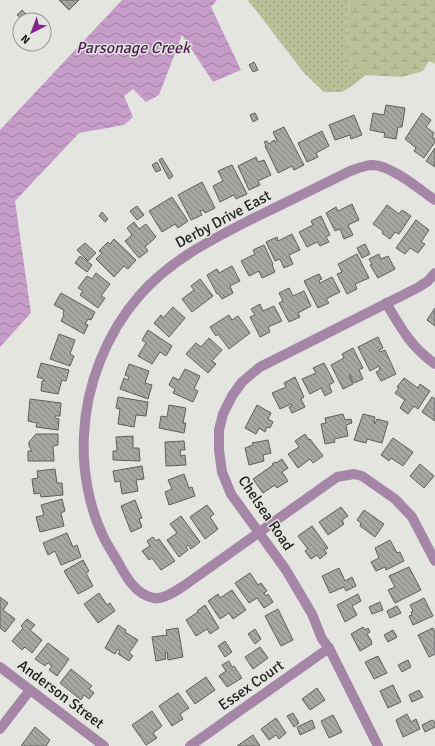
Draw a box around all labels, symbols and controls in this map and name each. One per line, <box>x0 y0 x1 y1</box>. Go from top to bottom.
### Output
north arrow <box>12 12 52 52</box>
text: N <box>18 32 33 46</box>
water label: Parsonage Creek <box>76 38 192 58</box>
street label: Derby Drive East <box>172 186 274 252</box>
street label: Chelsea Road <box>234 472 298 554</box>
street label: Anderson Street <box>14 656 108 732</box>
street label: Essex Court <box>215 656 287 714</box>

